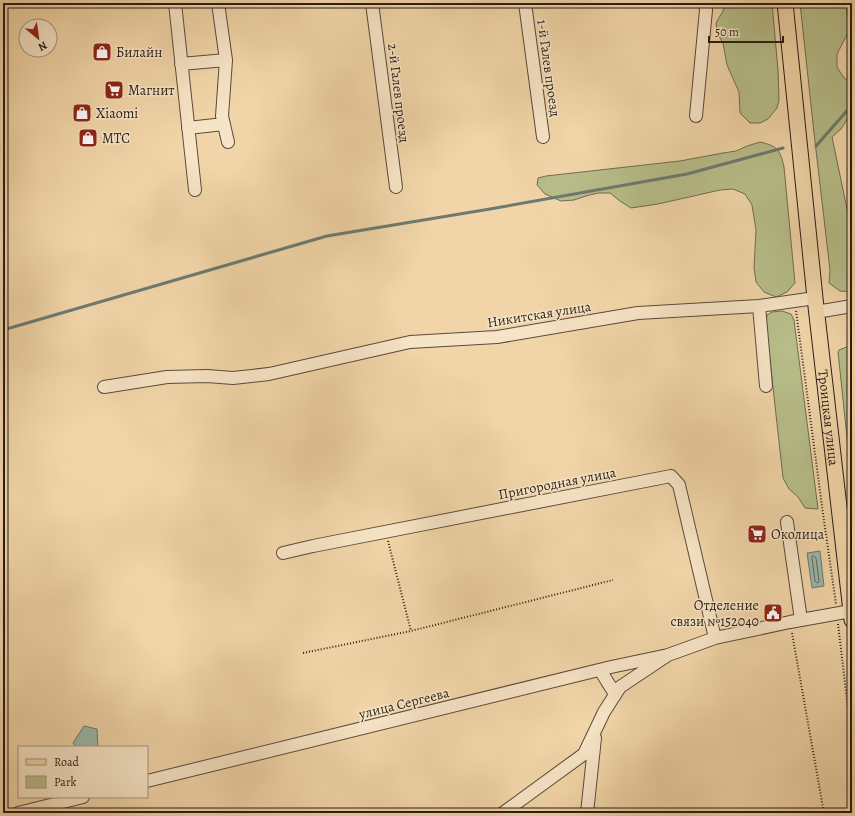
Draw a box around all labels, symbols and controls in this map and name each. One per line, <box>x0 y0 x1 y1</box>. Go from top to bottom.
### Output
north arrow <box>18 18 58 58</box>
street label: 1-й Галев проезд <box>532 18 565 118</box>
scale bar <box>709 18 783 44</box>
text: 50 m <box>715 24 739 40</box>
text: N <box>35 38 50 55</box>
shop icon: Билайн <box>91 41 113 63</box>
street label: 2-й Галев проезд <box>383 42 414 144</box>
place label: Билайн <box>116 43 162 62</box>
supermarket icon: Магнит <box>103 79 125 101</box>
place label: Магнит <box>128 81 175 100</box>
shop icon: Xiaomi <box>71 102 93 124</box>
place label: Xiaomi <box>96 104 138 123</box>
shop icon: МТС <box>77 127 99 149</box>
place label: МТС <box>102 129 130 148</box>
street label: Никитская улица <box>486 297 593 332</box>
street label: Троицкая улица <box>813 369 843 467</box>
street label: Пригородная улица <box>497 463 618 504</box>
supermarket icon: Околица <box>746 523 768 545</box>
place label: Околица <box>771 525 825 544</box>
place label: Отделение связи №152040 <box>670 596 759 631</box>
public building icon: Отделение связи №152040 <box>762 602 784 624</box>
street label: улица Сергеева <box>356 683 452 724</box>
legend <box>18 746 148 798</box>
text: Road <box>54 754 80 770</box>
text: Park <box>54 774 77 790</box>

